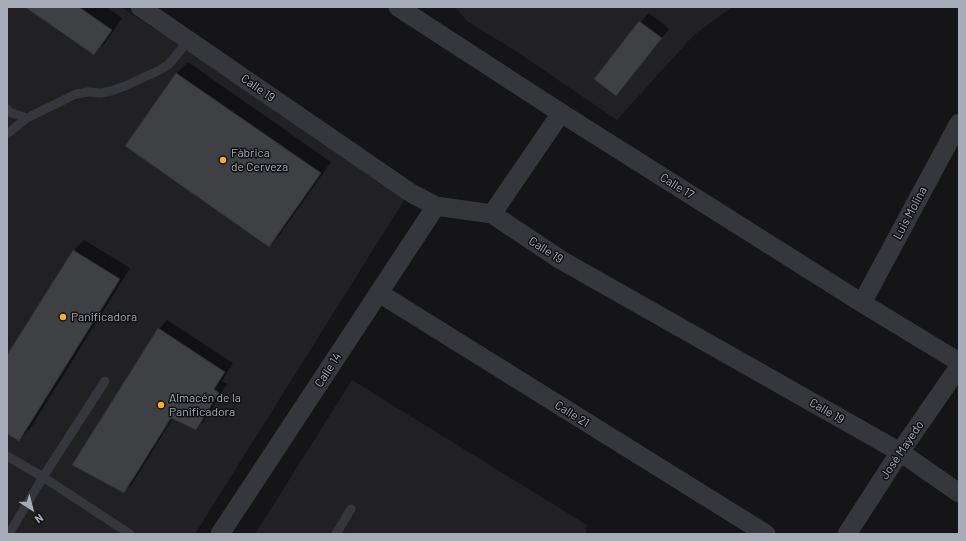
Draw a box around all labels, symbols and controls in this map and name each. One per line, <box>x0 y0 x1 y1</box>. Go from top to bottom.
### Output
street label: Calle 19 <box>238 71 278 105</box>
place label: Fábrica de Cerveza <box>231 146 288 174</box>
marker: Fábrica de Cerveza <box>218 155 228 165</box>
street label: Calle 17 <box>657 170 697 202</box>
street label: Luis Molina <box>890 184 930 242</box>
street label: Calle 19 <box>526 234 566 266</box>
place label: Panificadora <box>71 310 137 324</box>
marker: Panificadora <box>58 312 68 322</box>
street label: Calle 14 <box>311 350 345 390</box>
place label: Almacén de la Panificadora <box>169 391 241 419</box>
street label: Calle 19 <box>807 395 847 427</box>
street label: Calle 21 <box>552 398 592 430</box>
marker: Almacén de la Panificadora <box>156 400 166 410</box>
street label: José Mayedo <box>877 418 927 482</box>
north arrow <box>12 489 52 529</box>
text: N <box>33 512 46 527</box>

